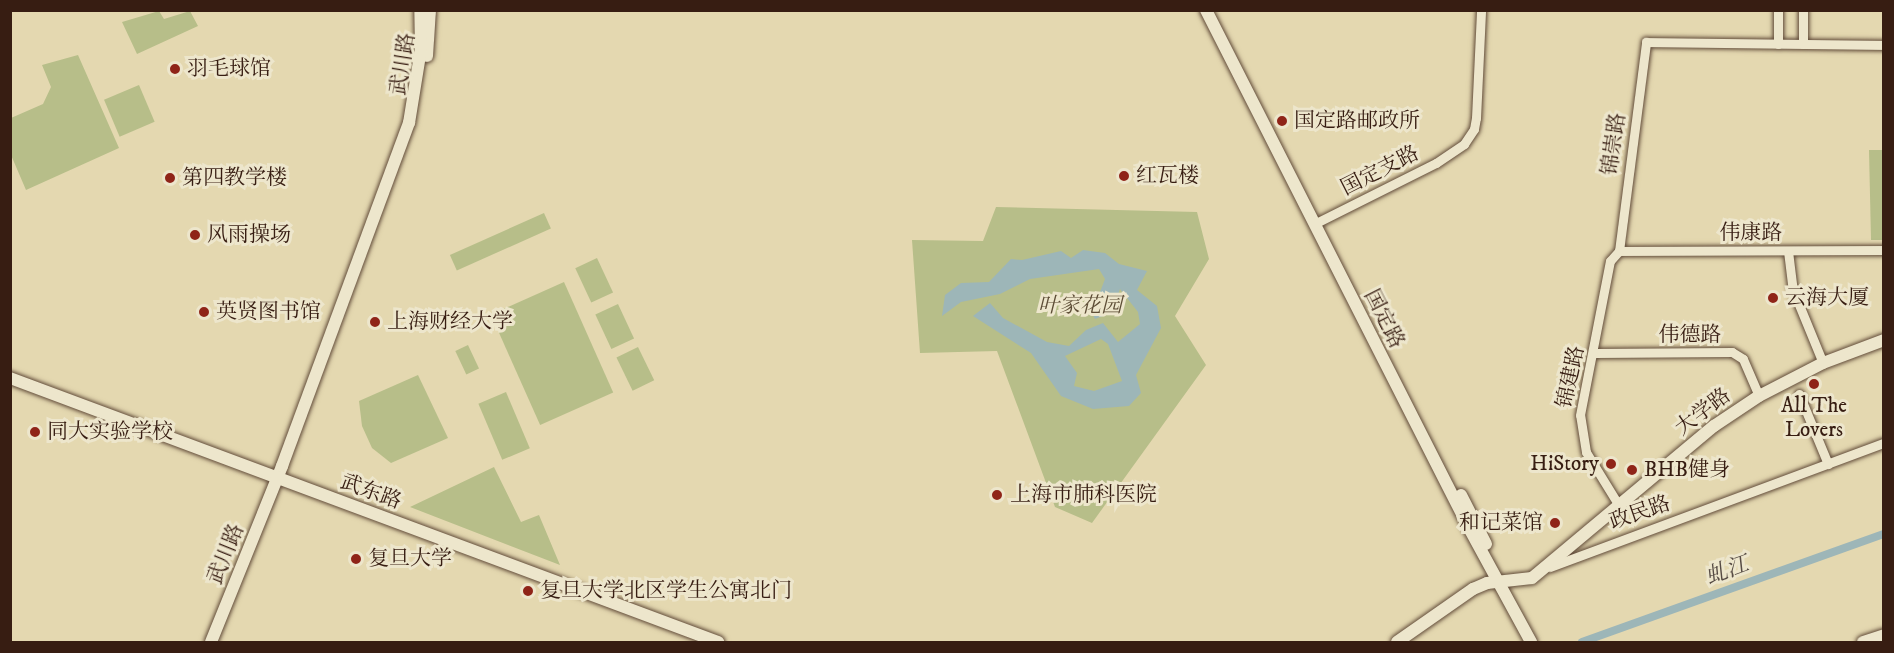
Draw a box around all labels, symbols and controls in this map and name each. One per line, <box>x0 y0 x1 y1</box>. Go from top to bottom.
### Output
street label: 武川路 <box>386 31 420 97</box>
place label: 羽毛球馆 <box>187 56 271 82</box>
marker: 羽毛球馆 <box>168 62 182 76</box>
place label: 国定路邮政所 <box>1294 108 1420 134</box>
street label: 锦崇路 <box>1597 111 1631 177</box>
marker: 国定路邮政所 <box>1275 114 1289 128</box>
street label: 国定支路 <box>1337 141 1423 201</box>
place label: 红瓦楼 <box>1136 163 1199 189</box>
place label: 第四教学楼 <box>182 165 287 191</box>
marker: 红瓦楼 <box>1117 169 1131 183</box>
marker: 第四教学楼 <box>163 171 177 185</box>
street label: 伟康路 <box>1720 220 1782 246</box>
place label: 风雨操场 <box>207 222 291 248</box>
marker: 风雨操场 <box>188 228 202 242</box>
street label: 国定路 <box>1358 285 1410 353</box>
place label: 云海大厦 <box>1785 285 1869 311</box>
marker: 云海大厦 <box>1766 291 1780 305</box>
park label: 叶家花园 <box>1038 293 1122 319</box>
place label: 英贤图书馆 <box>216 299 321 325</box>
marker: 英贤图书馆 <box>197 305 211 319</box>
place label: 上海财经大学 <box>387 309 513 335</box>
marker: 上海财经大学 <box>368 315 382 329</box>
street label: 伟德路 <box>1659 322 1721 348</box>
street label: 锦建路 <box>1552 344 1590 410</box>
marker: All The Lovers <box>1807 377 1821 391</box>
street label: 大学路 <box>1670 383 1736 441</box>
place label: All The Lovers <box>1781 393 1847 443</box>
place label: 同大实验学校 <box>47 419 173 445</box>
marker: 同大实验学校 <box>28 425 42 439</box>
place label: HiStory <box>1530 451 1599 477</box>
marker: HiStory <box>1604 457 1618 471</box>
place label: BHB健身 <box>1644 457 1730 483</box>
marker: BHB健身 <box>1625 463 1639 477</box>
street label: 武东路 <box>337 469 405 515</box>
place label: 上海市肺科医院 <box>1010 482 1157 508</box>
marker: 上海市肺科医院 <box>988 486 1006 504</box>
street label: 政民路 <box>1606 491 1674 535</box>
place label: 和记菜馆 <box>1459 510 1543 536</box>
marker: 和记菜馆 <box>1548 516 1562 530</box>
street label: 武川路 <box>203 520 249 588</box>
place label: 复旦大学 <box>368 546 452 572</box>
water label: 虬江 <box>1702 551 1752 591</box>
marker: 复旦大学 <box>349 552 363 566</box>
place label: 复旦大学北区学生公寓北门 <box>540 578 792 604</box>
marker: 复旦大学北区学生公寓北门 <box>521 584 535 598</box>

